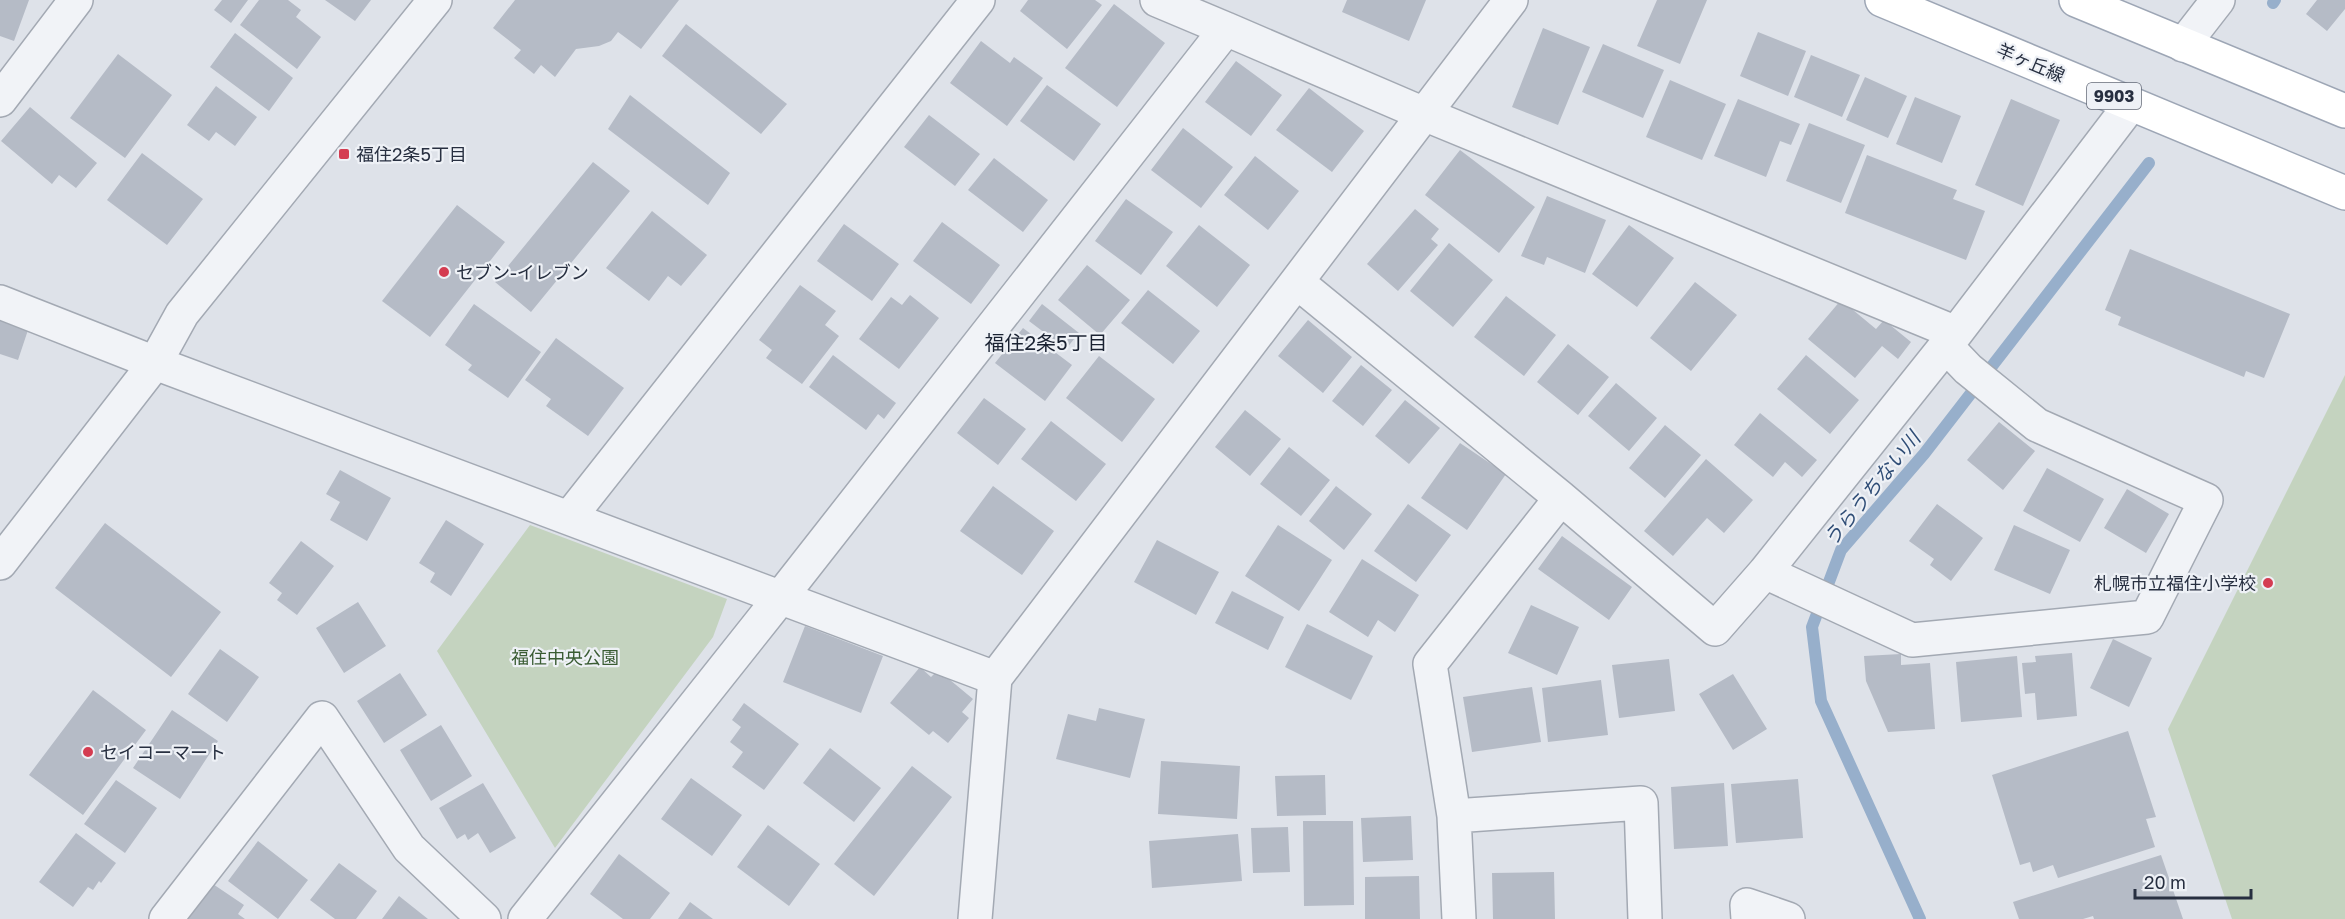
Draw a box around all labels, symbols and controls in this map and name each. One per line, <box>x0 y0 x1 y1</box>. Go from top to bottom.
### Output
street label: 羊ヶ丘線 <box>1994 38 2068 86</box>
road number: 9903 <box>2087 83 2141 109</box>
place label: 福住2条5丁目 <box>356 143 467 165</box>
marker: 福住2条5丁目 <box>337 147 351 161</box>
place label: セブン-イレブン <box>456 261 589 283</box>
marker: セブン-イレブン <box>437 265 451 279</box>
district label: 福住2条5丁目 <box>984 330 1108 354</box>
water label: うらうちない川 <box>1818 424 1926 550</box>
place label: 札幌市立福住小学校 <box>2094 572 2256 594</box>
marker: 札幌市立福住小学校 <box>2261 576 2275 590</box>
park label: 福住中央公園 <box>511 646 619 668</box>
place label: セイコーマート <box>100 741 226 763</box>
marker: セイコーマート <box>81 745 95 759</box>
scale bar <box>2135 862 2250 900</box>
text: 20 m <box>2144 871 2186 893</box>

